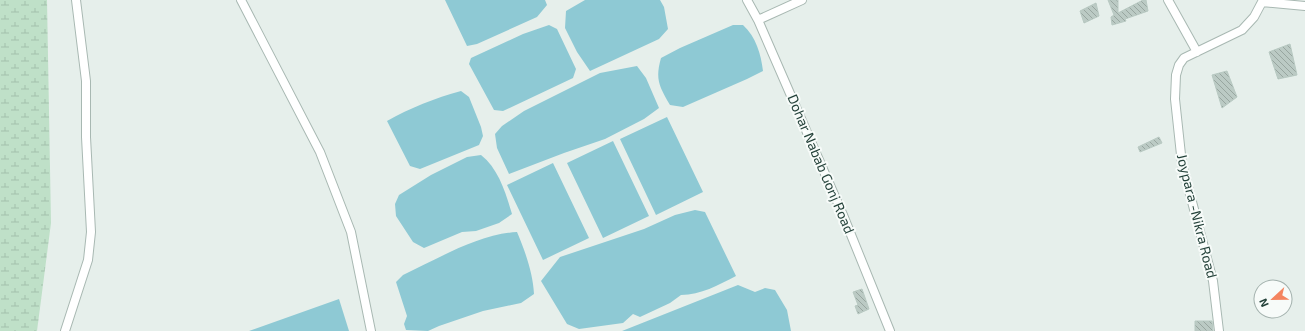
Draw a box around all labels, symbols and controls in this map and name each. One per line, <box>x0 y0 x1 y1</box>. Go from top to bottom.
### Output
street label: Dohar Nabab Gonj Road <box>784 92 859 236</box>
street label: Joypara -Nikra Road <box>1174 152 1221 280</box>
north arrow <box>1253 279 1293 319</box>
text: N <box>1256 297 1271 309</box>

